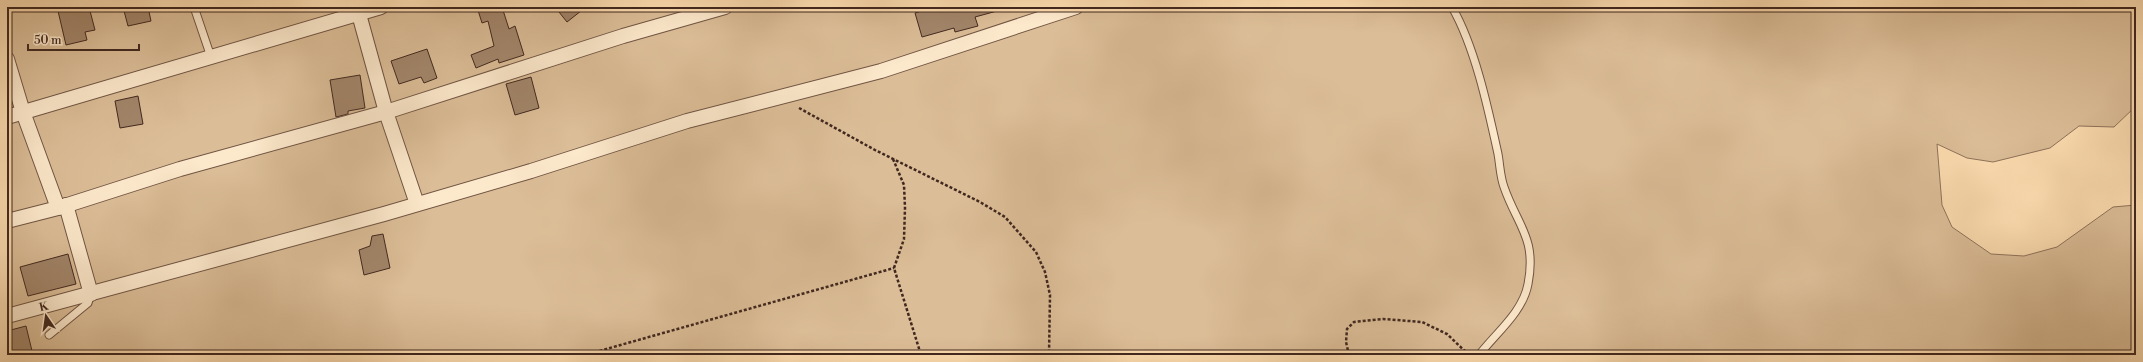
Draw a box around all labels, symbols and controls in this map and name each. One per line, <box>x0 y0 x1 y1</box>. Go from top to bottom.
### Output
scale bar <box>28 26 139 52</box>
text: 50 m <box>34 33 62 48</box>
north arrow <box>26 296 66 336</box>
text: K <box>38 299 51 315</box>

